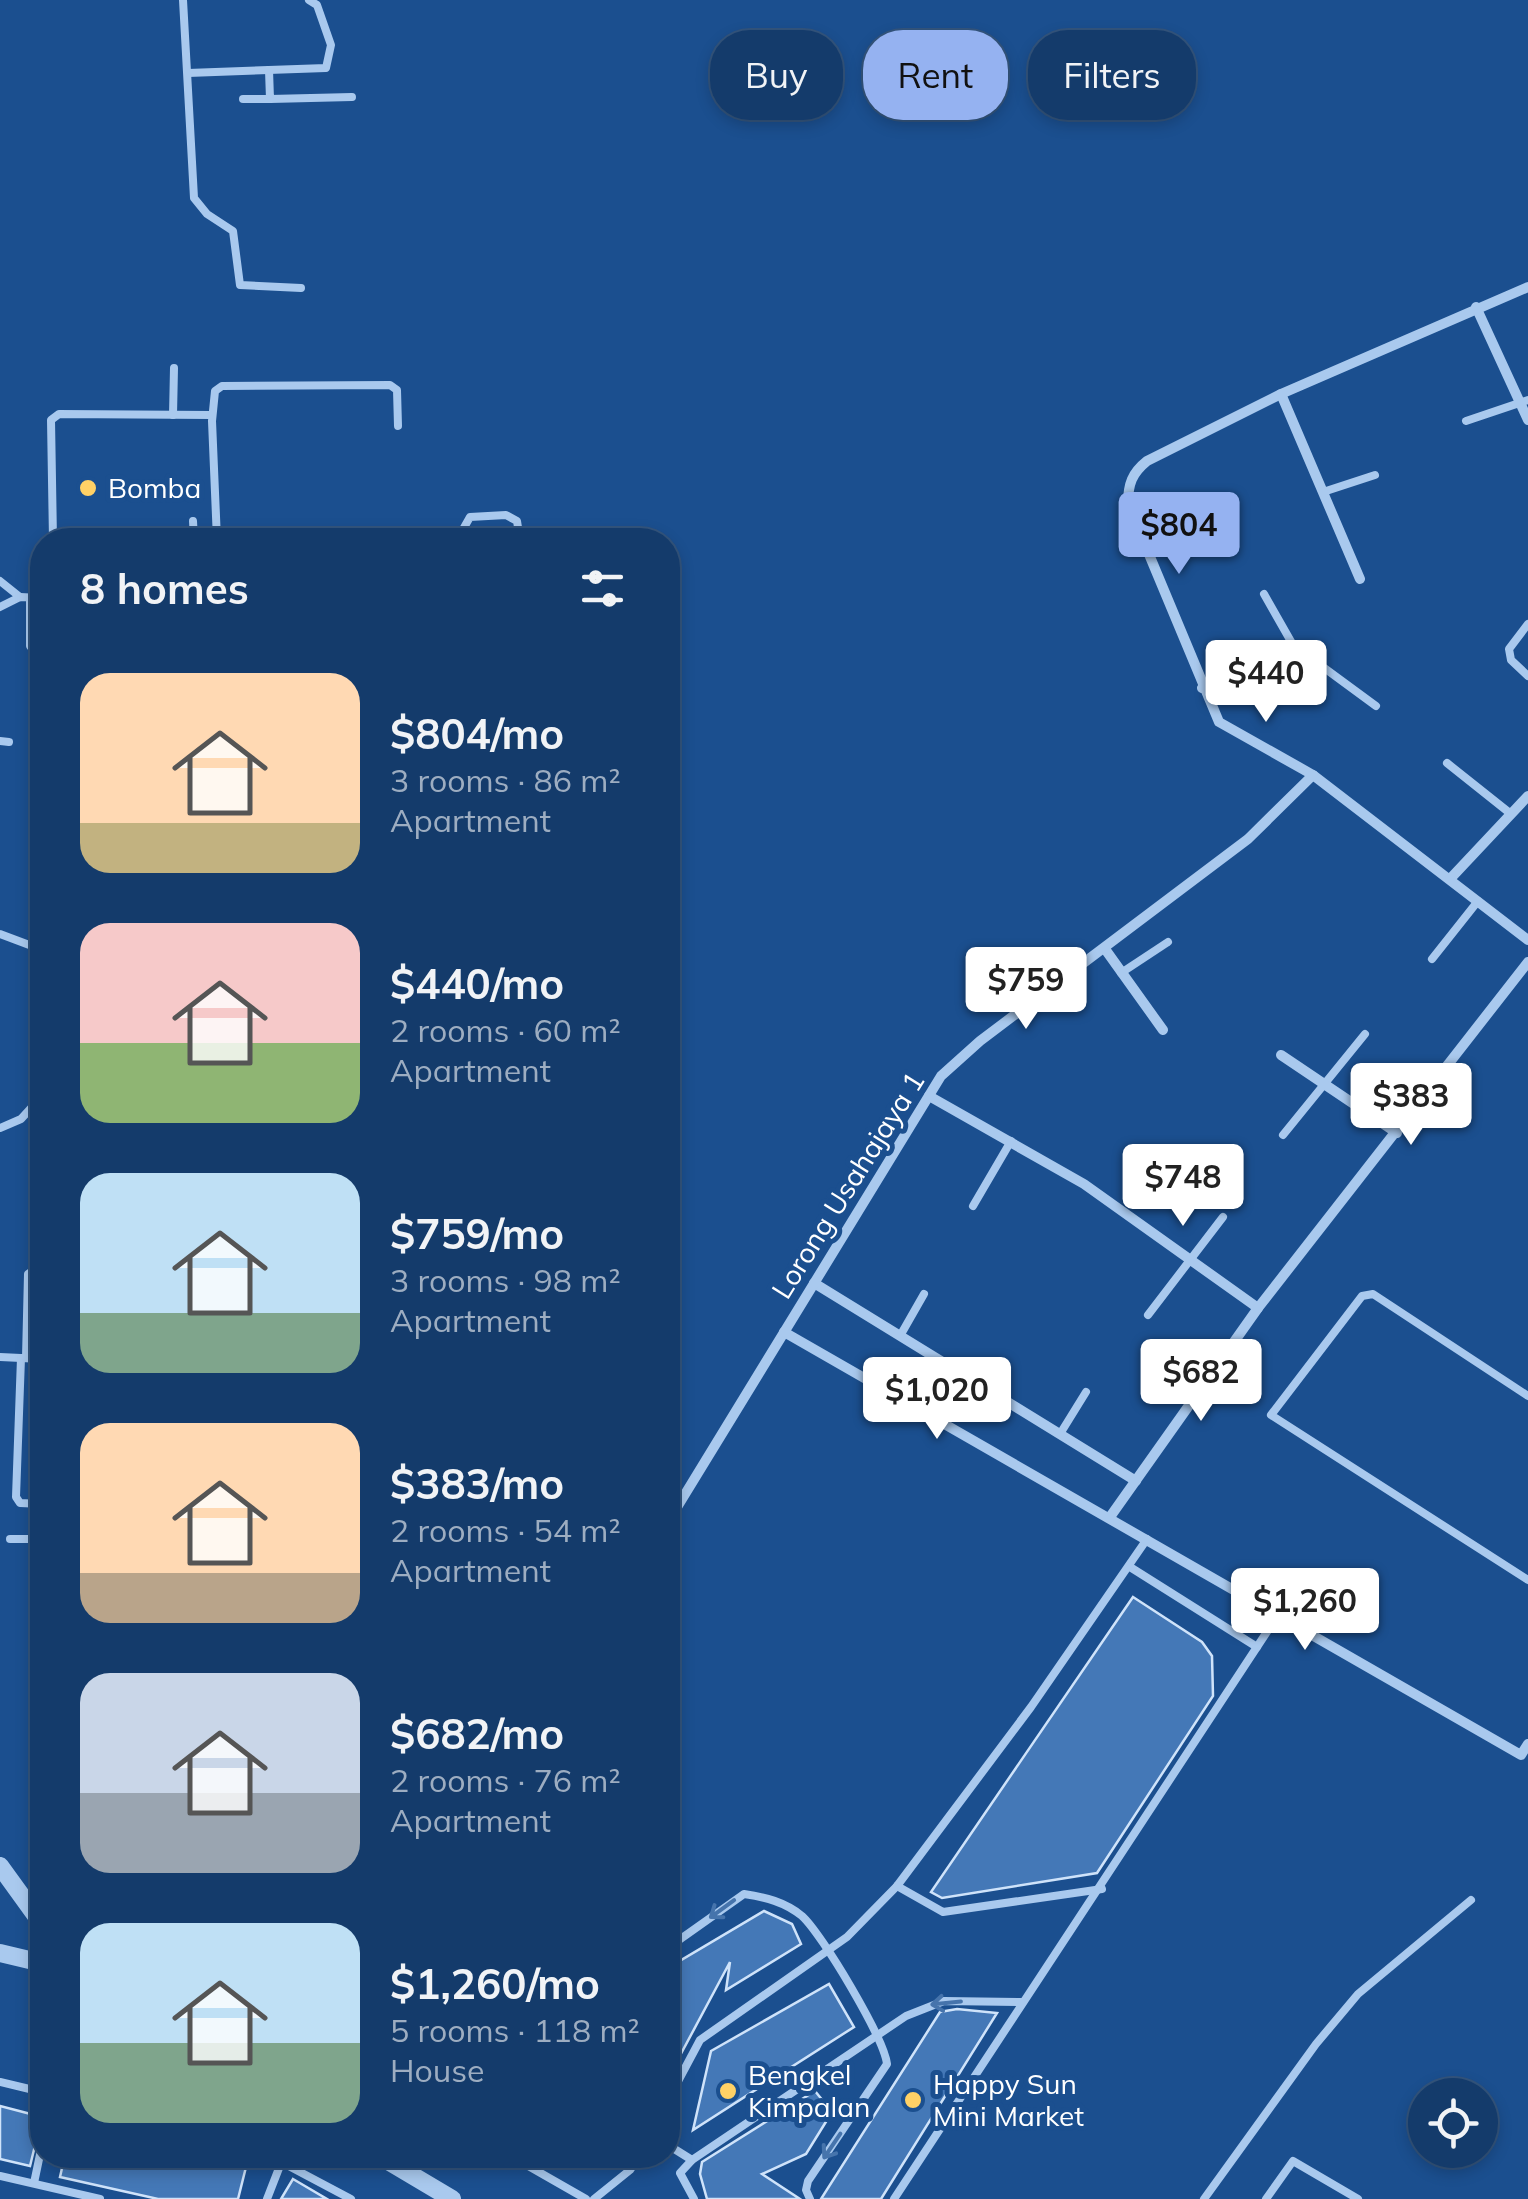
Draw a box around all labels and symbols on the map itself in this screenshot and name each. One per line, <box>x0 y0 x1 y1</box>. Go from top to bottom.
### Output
place label: Bomba <box>108 470 201 505</box>
marker: Bomba <box>77 477 99 499</box>
pin: $804 <box>1120 492 1238 577</box>
pin: $440 <box>1207 640 1325 725</box>
pin: $759 <box>967 947 1085 1032</box>
pin: $383 <box>1352 1063 1470 1148</box>
street label: Lorong Usahajaya 1 <box>764 1065 932 1305</box>
pin: $748 <box>1124 1144 1242 1229</box>
pin: $682 <box>1142 1339 1260 1424</box>
pin: $1,020 <box>856 1357 1018 1442</box>
pin: $1,260 <box>1224 1568 1386 1653</box>
one-way arrow <box>709 1899 737 1920</box>
one-way arrow <box>930 1993 963 2012</box>
place label: Bengkel Kimpalan <box>748 2057 870 2124</box>
place label: Happy Sun Mini Market <box>933 2066 1084 2133</box>
marker: Bengkel Kimpalan <box>717 2080 739 2102</box>
marker: Happy Sun Mini Market <box>902 2089 924 2111</box>
one-way arrow <box>821 2132 842 2160</box>

